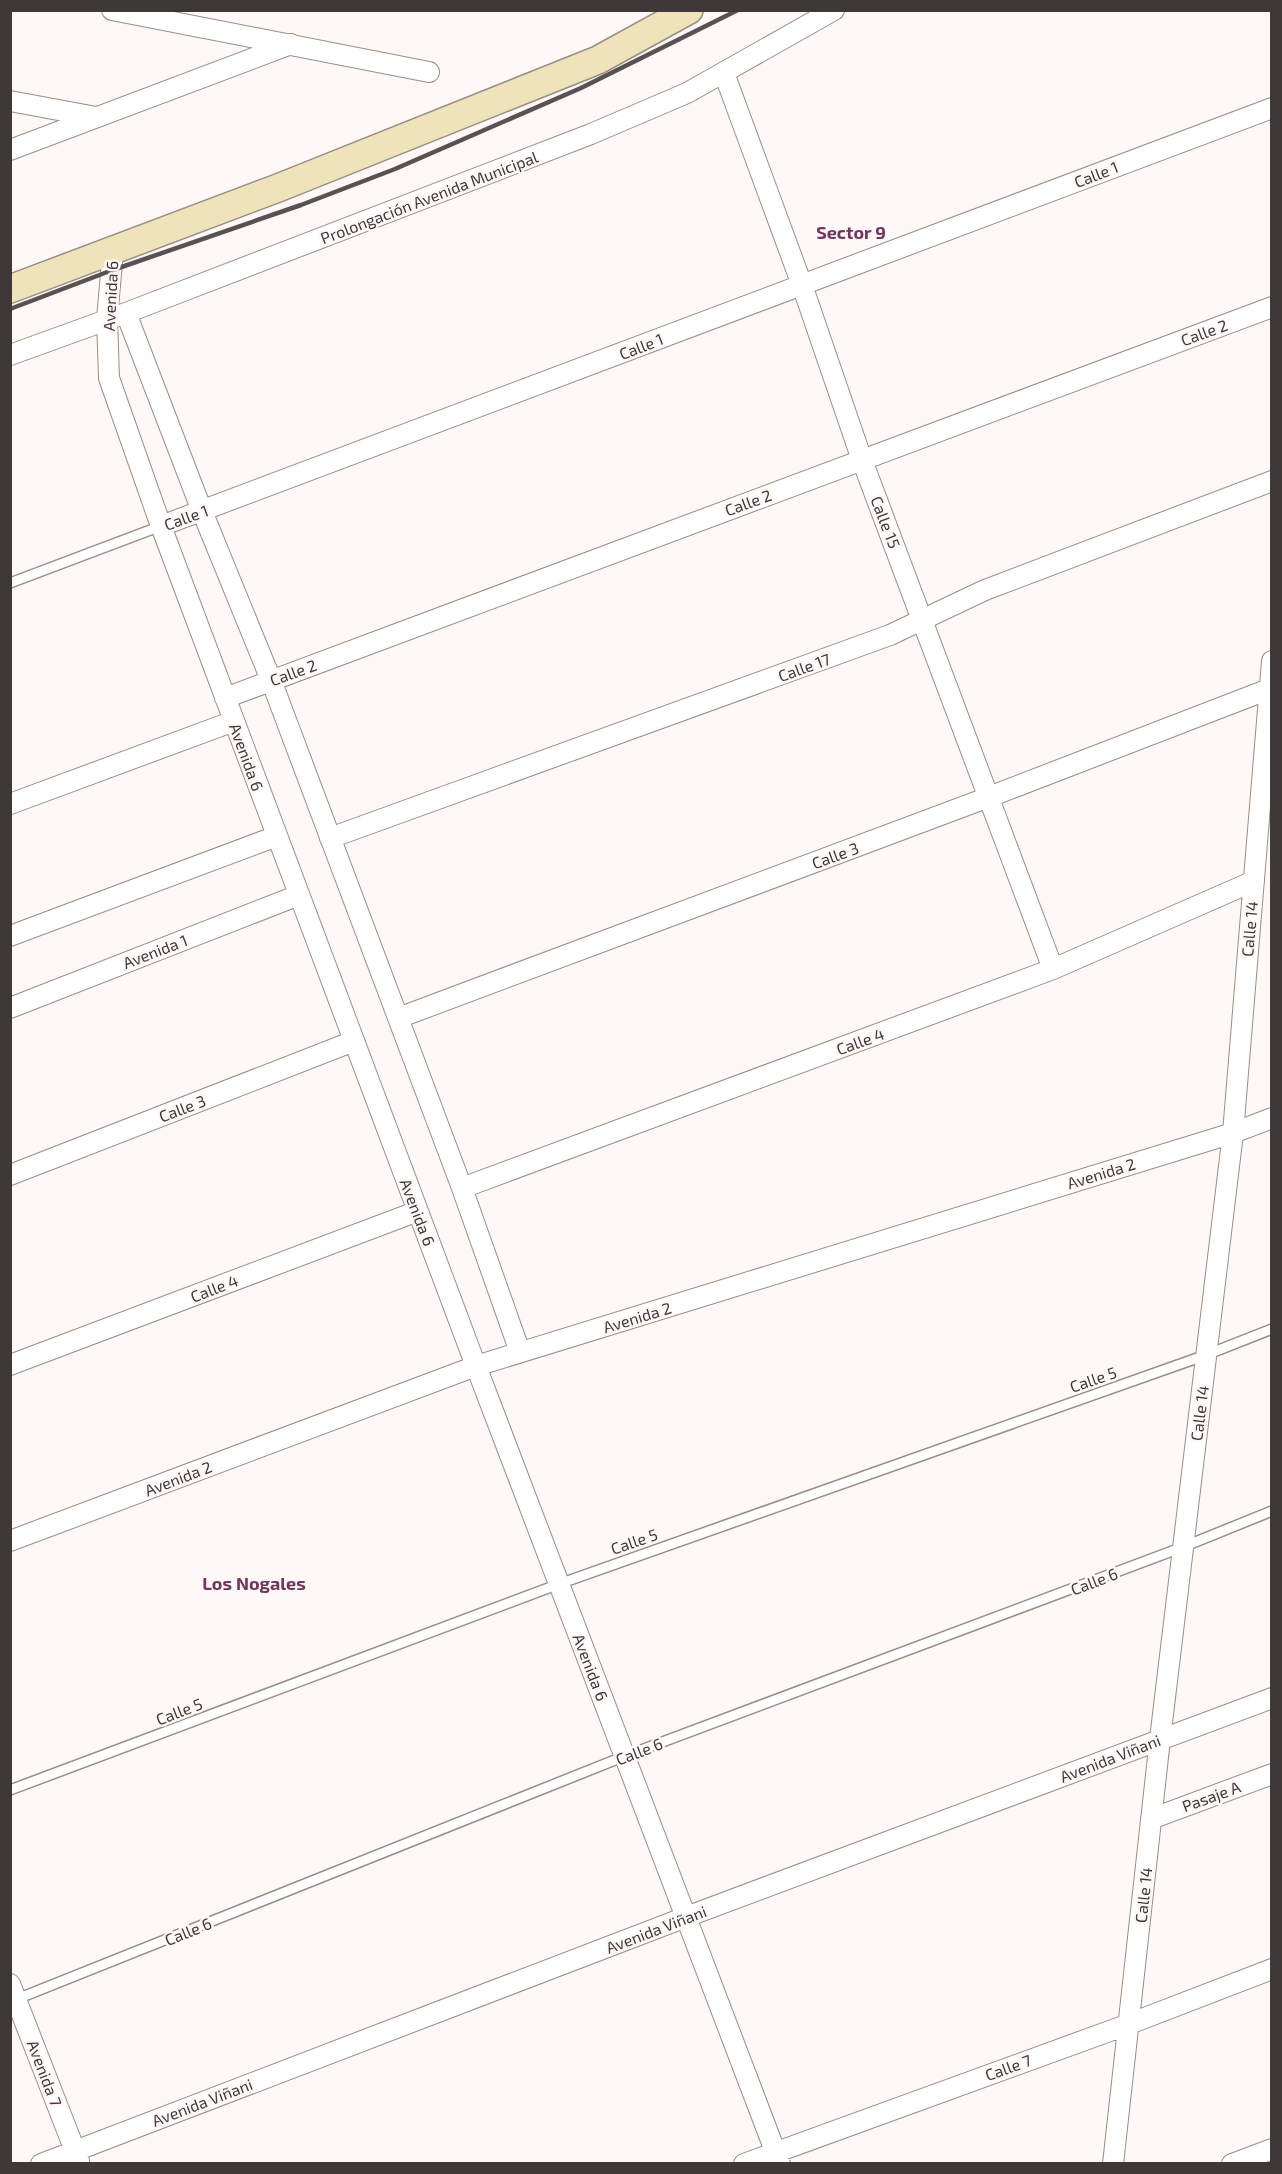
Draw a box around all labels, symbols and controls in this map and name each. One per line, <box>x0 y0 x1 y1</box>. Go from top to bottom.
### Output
street label: Prolongación Avenida Municipal <box>318 147 541 247</box>
street label: Calle 1 <box>1071 157 1121 191</box>
district label: Sector 9 <box>816 221 886 243</box>
street label: Avenida 6 <box>99 260 121 332</box>
street label: Calle 2 <box>1178 315 1230 349</box>
street label: Calle 1 <box>616 329 666 363</box>
street label: Calle 2 <box>722 485 774 519</box>
street label: Calle 15 <box>867 493 905 551</box>
street label: Calle 1 <box>161 500 211 534</box>
street label: Calle 17 <box>775 649 833 685</box>
street label: Calle 2 <box>267 655 319 689</box>
street label: Avenida 6 <box>226 721 268 793</box>
street label: Calle 3 <box>809 838 861 872</box>
street label: Calle 14 <box>1237 900 1261 958</box>
street label: Avenida 1 <box>120 930 190 972</box>
street label: Calle 4 <box>834 1024 887 1058</box>
street label: Calle 3 <box>156 1090 208 1126</box>
street label: Avenida 2 <box>1065 1154 1137 1192</box>
street label: Avenida 6 <box>396 1176 440 1248</box>
street label: Calle 4 <box>188 1270 241 1306</box>
street label: Avenida 2 <box>601 1298 673 1336</box>
street label: Calle 5 <box>1067 1362 1119 1396</box>
street label: Calle 14 <box>1186 1384 1212 1442</box>
street label: Avenida 2 <box>142 1457 214 1499</box>
street label: Calle 5 <box>608 1524 660 1558</box>
street label: Calle 6 <box>1068 1563 1120 1599</box>
district label: Los Nogales <box>202 1572 306 1594</box>
street label: Avenida 6 <box>569 1631 613 1703</box>
street label: Calle 5 <box>153 1694 205 1728</box>
street label: Avenida Viñani <box>1057 1730 1163 1786</box>
street label: Calle 6 <box>613 1733 665 1769</box>
street label: Pasaje A <box>1179 1777 1243 1816</box>
street label: Calle 14 <box>1131 1866 1155 1924</box>
street label: Avenida Viñani <box>603 1901 709 1957</box>
street label: Calle 6 <box>162 1913 214 1949</box>
street label: Avenida 7 <box>24 2037 66 2109</box>
street label: Calle 7 <box>982 2050 1034 2084</box>
street label: Avenida Viñani <box>149 2074 255 2130</box>

